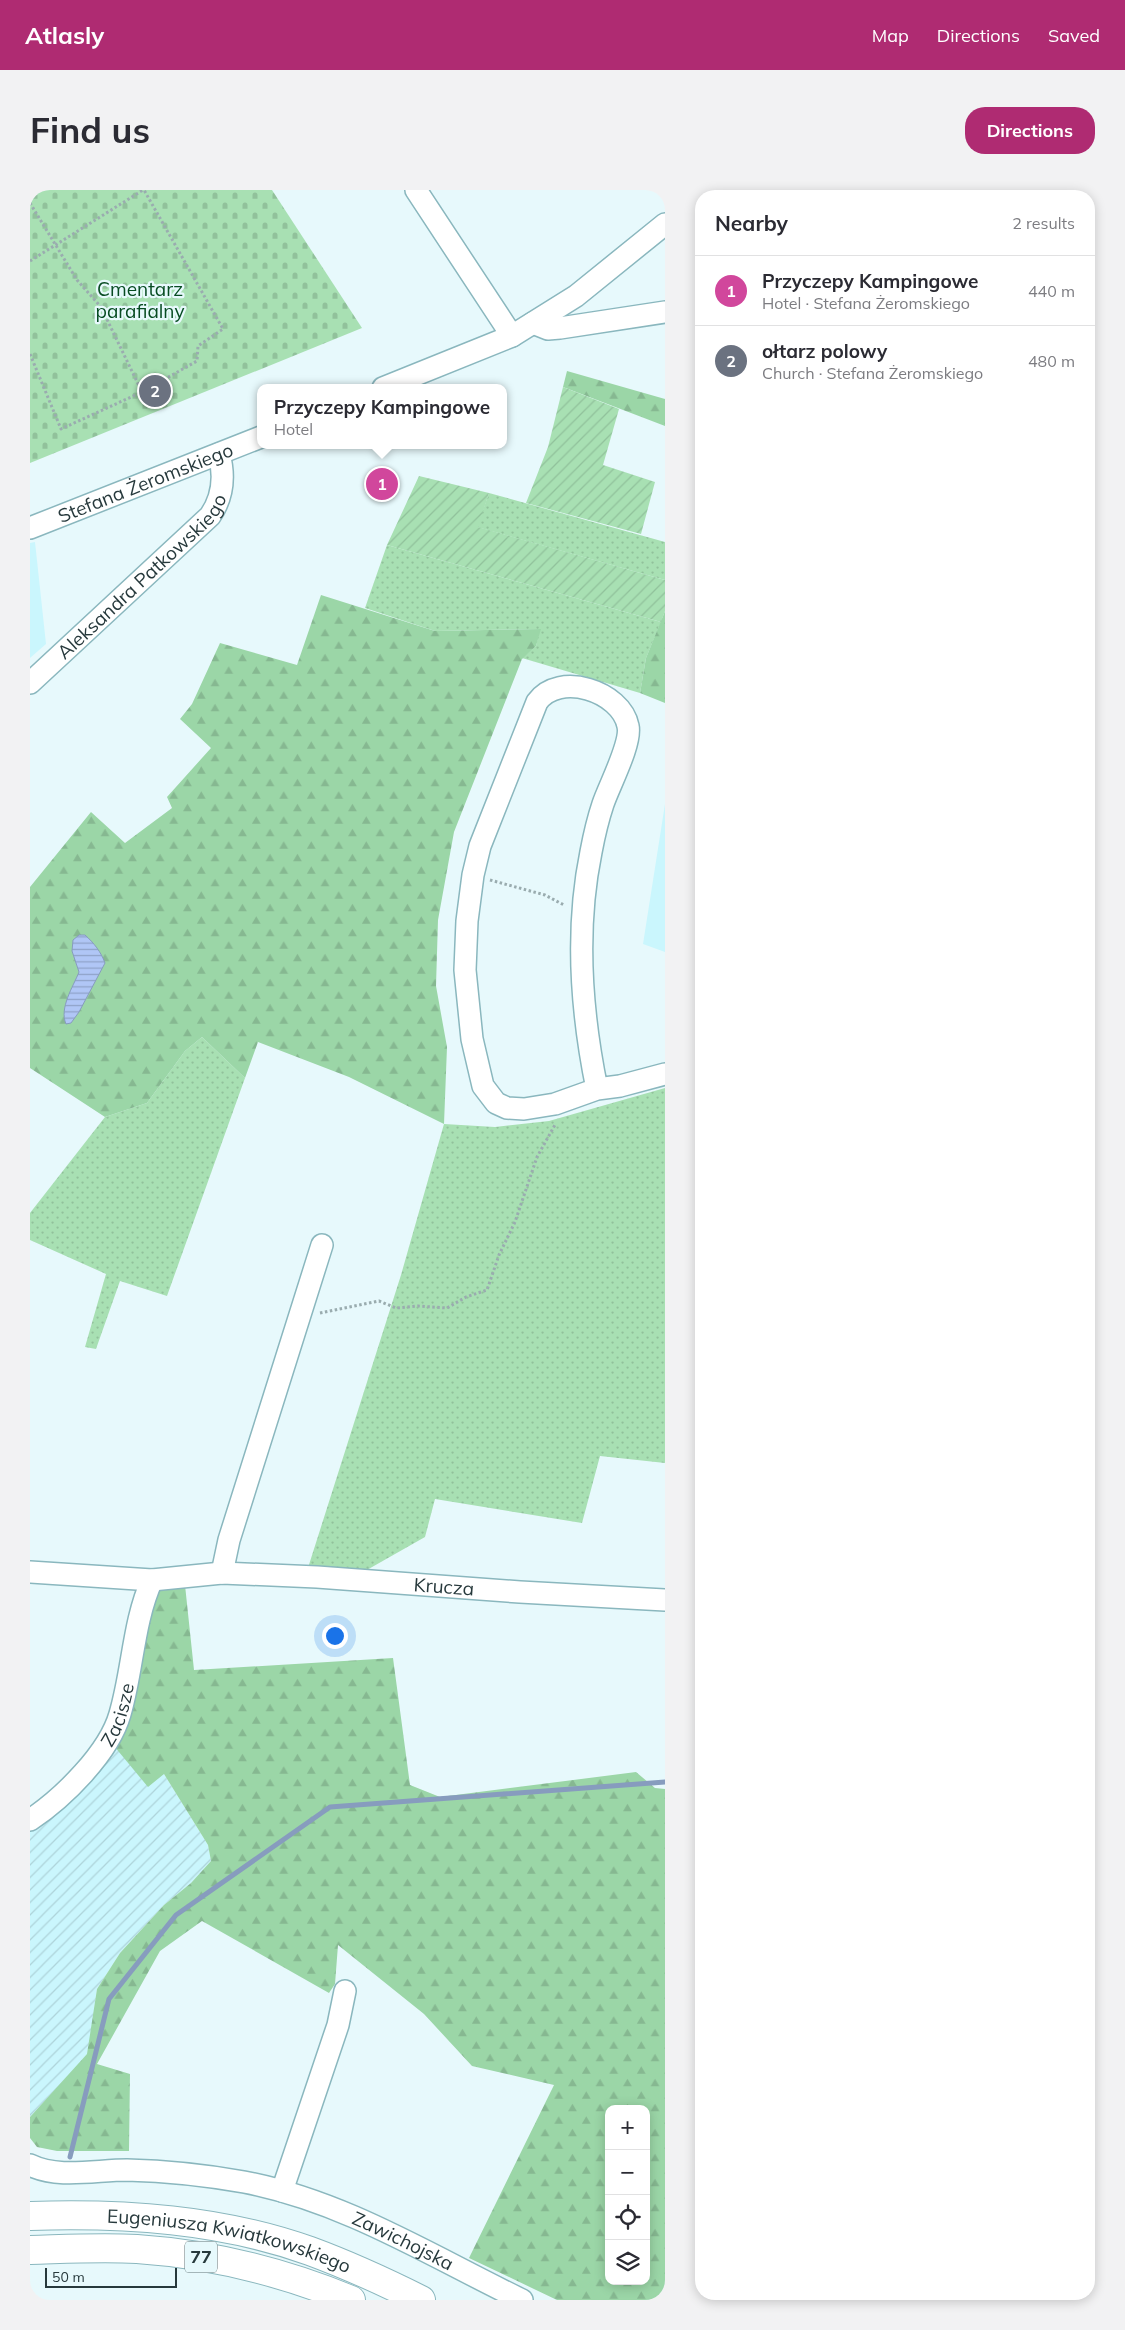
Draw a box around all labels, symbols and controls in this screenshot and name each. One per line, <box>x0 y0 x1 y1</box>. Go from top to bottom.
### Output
text: Atlasly <box>25 20 104 50</box>
text: Map <box>872 24 909 47</box>
text: Directions <box>937 24 1020 47</box>
text: Saved <box>1048 24 1100 47</box>
button: Directions <box>965 107 1095 154</box>
text: Find us <box>30 108 150 152</box>
text: Nearby <box>715 210 788 236</box>
text: 2 results <box>1012 213 1075 233</box>
text: Przyczepy Kampingowe <box>762 269 979 293</box>
park label: Cmentarz parafialny <box>96 277 184 323</box>
text: 1 <box>726 281 736 301</box>
text: 440 m <box>1028 281 1075 301</box>
text: Hotel · Stefana Żeromskiego <box>762 293 970 313</box>
text: ołtarz polowy <box>762 339 887 363</box>
text: 2 <box>726 351 736 371</box>
text: 480 m <box>1028 351 1075 371</box>
text: Church · Stefana Żeromskiego <box>762 363 983 383</box>
pin: 2 <box>139 372 171 410</box>
popup <box>257 384 507 449</box>
text: Przyczepy Kampingowe <box>274 395 490 419</box>
text: Hotel <box>274 419 313 439</box>
street label: Stefana Żeromskiego <box>54 437 236 528</box>
pin: 1 <box>366 465 398 503</box>
street label: Aleksandra Patkowskiego <box>52 491 231 664</box>
street label: Krucza <box>413 1572 475 1601</box>
your location <box>322 1623 348 1649</box>
street label: Zacisze <box>95 1681 139 1751</box>
map controls <box>605 2105 650 2285</box>
button: + <box>605 2105 650 2150</box>
button: − <box>605 2150 650 2195</box>
button: locate <box>605 2195 650 2240</box>
street label: Eugeniusza Kwiatkowskiego <box>107 2204 355 2278</box>
street label: Zawichojska <box>349 2206 458 2275</box>
button: layers <box>605 2240 650 2285</box>
road number: 77 <box>185 2242 217 2272</box>
scale bar <box>45 2265 178 2288</box>
text: 50 m <box>52 2268 85 2286</box>

